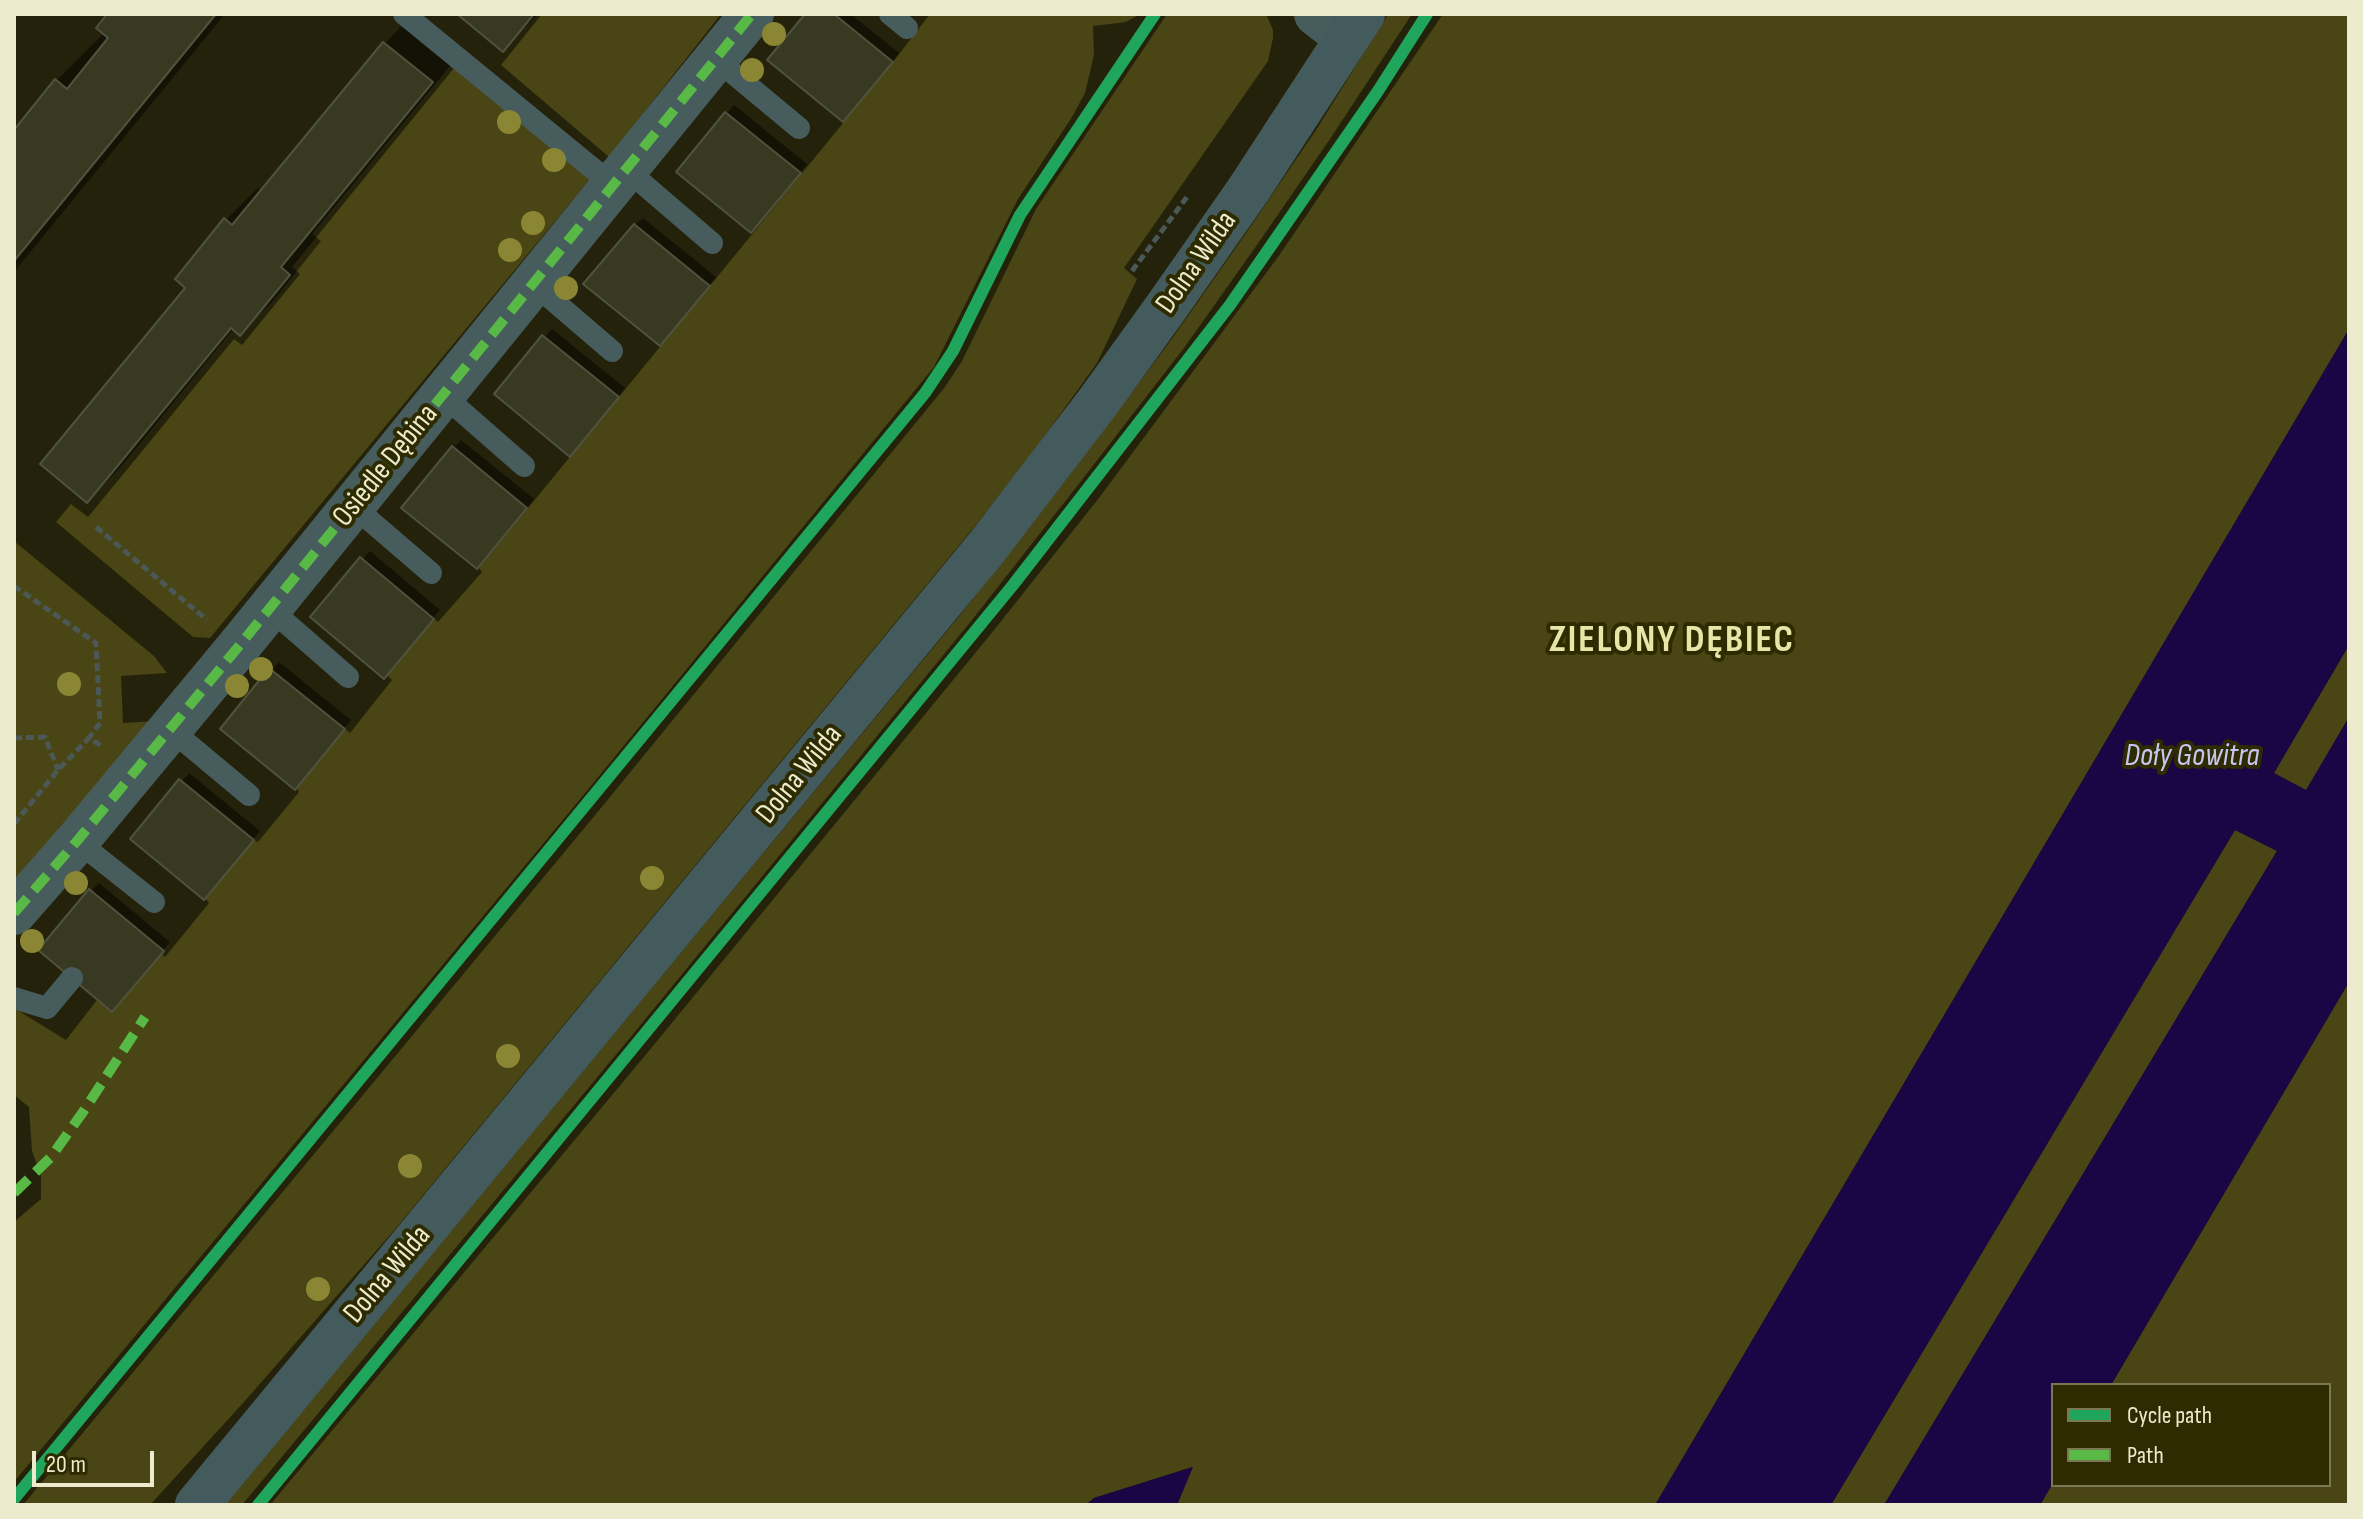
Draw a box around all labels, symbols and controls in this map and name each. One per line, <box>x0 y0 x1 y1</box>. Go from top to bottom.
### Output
street label: Dolna Wilda <box>1149 205 1245 321</box>
street label: Osiedle Dębina <box>326 397 446 535</box>
district label: ZIELONY DĘBIEC <box>1549 618 1795 664</box>
street label: Dolna Wilda <box>749 718 851 832</box>
water label: Doły Gowitra <box>2124 738 2260 776</box>
street label: Dolna Wilda <box>337 1219 439 1331</box>
legend <box>2051 1383 2331 1487</box>
text: Cycle path <box>2127 1401 2212 1430</box>
scale bar <box>36 1435 158 1485</box>
text: Path <box>2127 1441 2164 1470</box>
text: 20 m <box>46 1450 86 1479</box>

